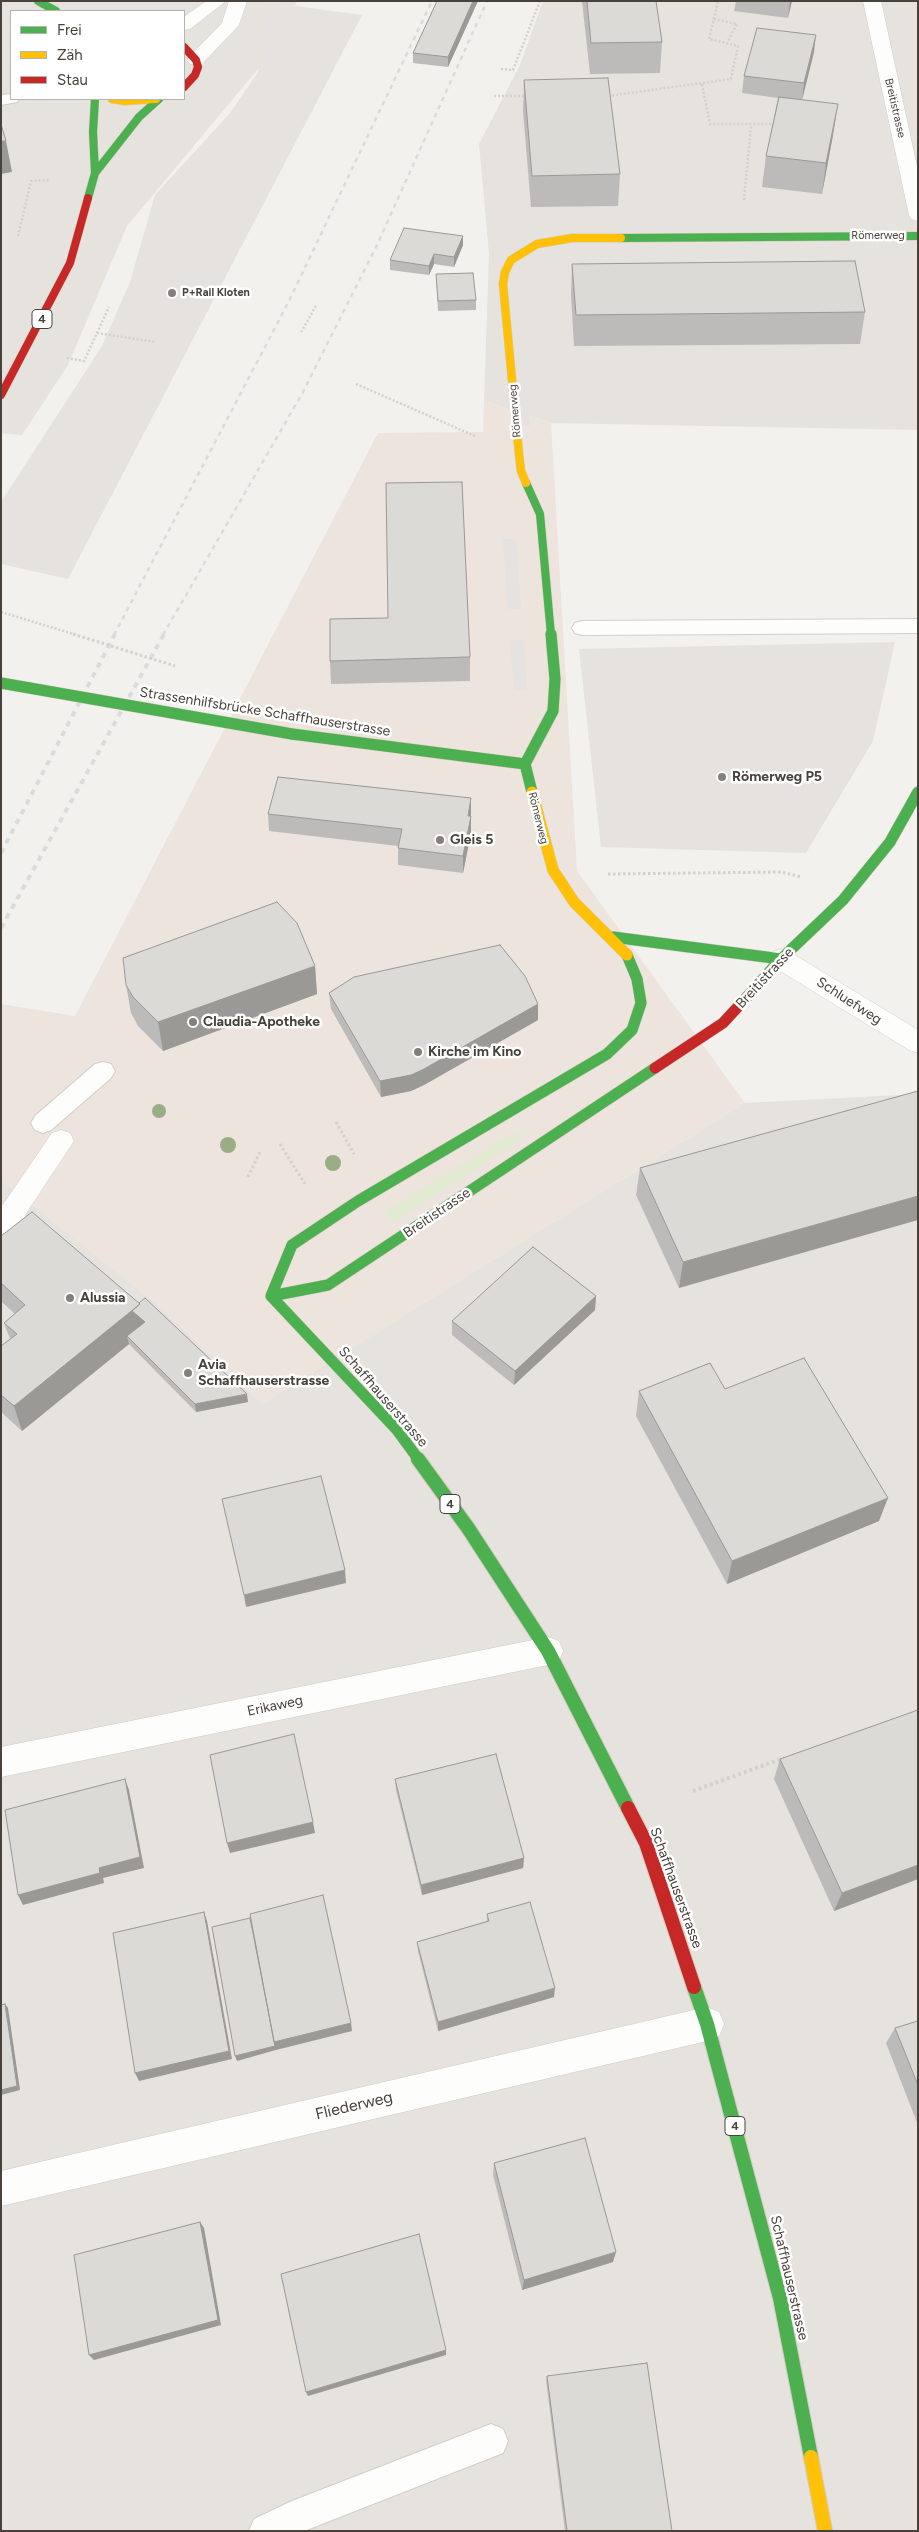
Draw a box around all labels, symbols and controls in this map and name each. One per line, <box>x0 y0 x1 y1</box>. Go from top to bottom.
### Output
legend <box>10 10 185 100</box>
text: Frei <box>57 21 82 39</box>
text: Zäh <box>57 46 83 64</box>
text: Stau <box>57 71 88 89</box>
street label: Breitistrasse <box>882 77 908 139</box>
street label: Römerweg <box>851 229 905 243</box>
place label: P+Rail Kloten <box>182 286 250 300</box>
marker: P+Rail Kloten <box>166 287 178 299</box>
road number: 4 <box>32 310 52 328</box>
street label: Römerweg <box>506 384 524 438</box>
street label: Strassenhilfsbrücke Schaffhauserstrasse <box>138 684 392 740</box>
place label: Römerweg P5 <box>732 769 822 785</box>
marker: Römerweg P5 <box>716 771 728 783</box>
street label: Römerweg <box>525 791 551 845</box>
place label: Gleis 5 <box>450 832 493 848</box>
marker: Gleis 5 <box>434 834 446 846</box>
street label: Breitistrasse <box>733 944 797 1012</box>
street label: Schluefweg <box>813 974 885 1028</box>
place label: Claudia-Apotheke <box>203 1014 320 1030</box>
marker: Claudia-Apotheke <box>187 1016 199 1028</box>
place label: Kirche im Kino <box>428 1044 521 1060</box>
marker: Kirche im Kino <box>412 1046 424 1058</box>
street label: Breitistrasse <box>400 1184 474 1242</box>
place label: Alussia <box>80 1290 126 1306</box>
marker: Alussia <box>64 1292 76 1304</box>
street label: Schaffhauserstrasse <box>335 1343 431 1451</box>
place label: Avia Schaffhauserstrasse <box>198 1357 329 1390</box>
marker: Avia Schaffhauserstrasse <box>182 1367 194 1379</box>
road number: 4 <box>440 1495 460 1514</box>
street label: Erikaweg <box>246 1692 304 1720</box>
street label: Schaffhauserstrasse <box>646 1825 706 1951</box>
street label: Fliederweg <box>314 2088 394 2124</box>
road number: 4 <box>725 2116 745 2136</box>
street label: Schaffhauserstrasse <box>766 2214 812 2342</box>

